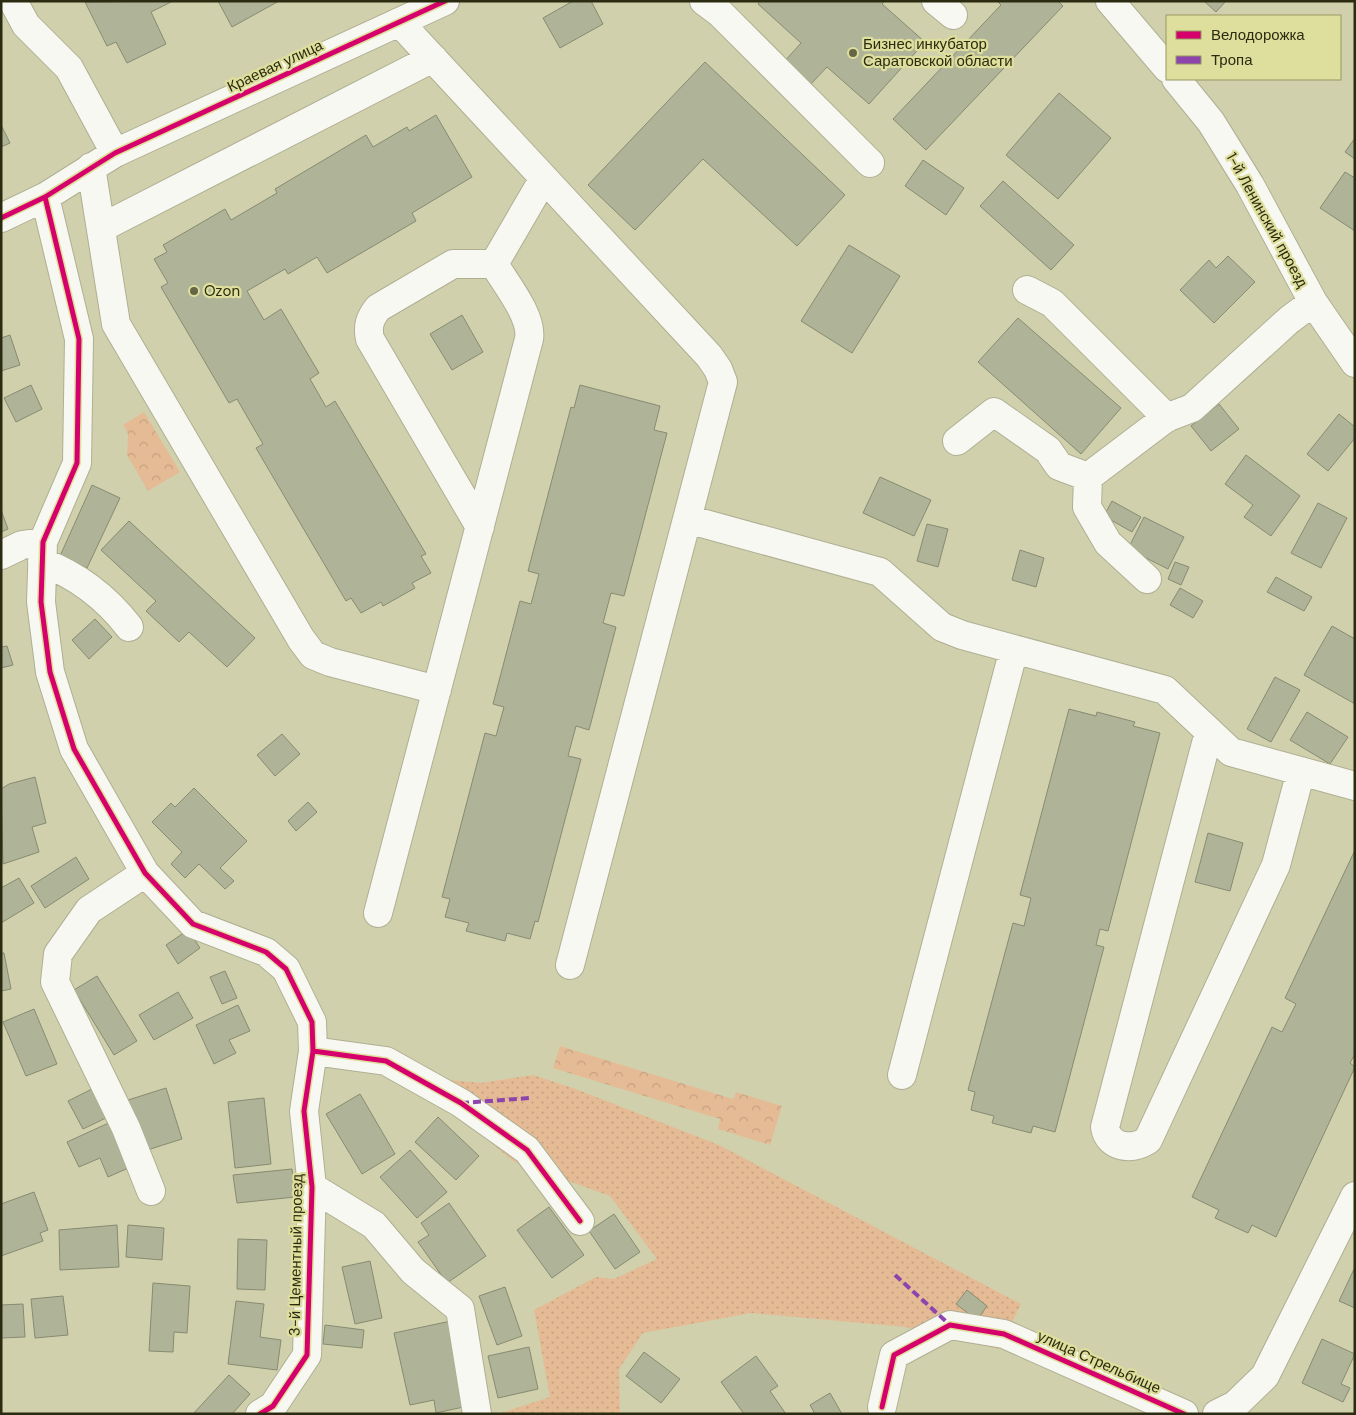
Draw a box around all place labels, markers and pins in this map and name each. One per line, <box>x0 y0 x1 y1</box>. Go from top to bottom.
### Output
place label: Бизнес инкубатор Саратовской области <box>863 34 1013 71</box>
marker: Бизнес инкубатор Саратовской области <box>847 47 859 59</box>
place label: Ozon <box>204 281 240 301</box>
marker: Ozon <box>188 285 200 297</box>

